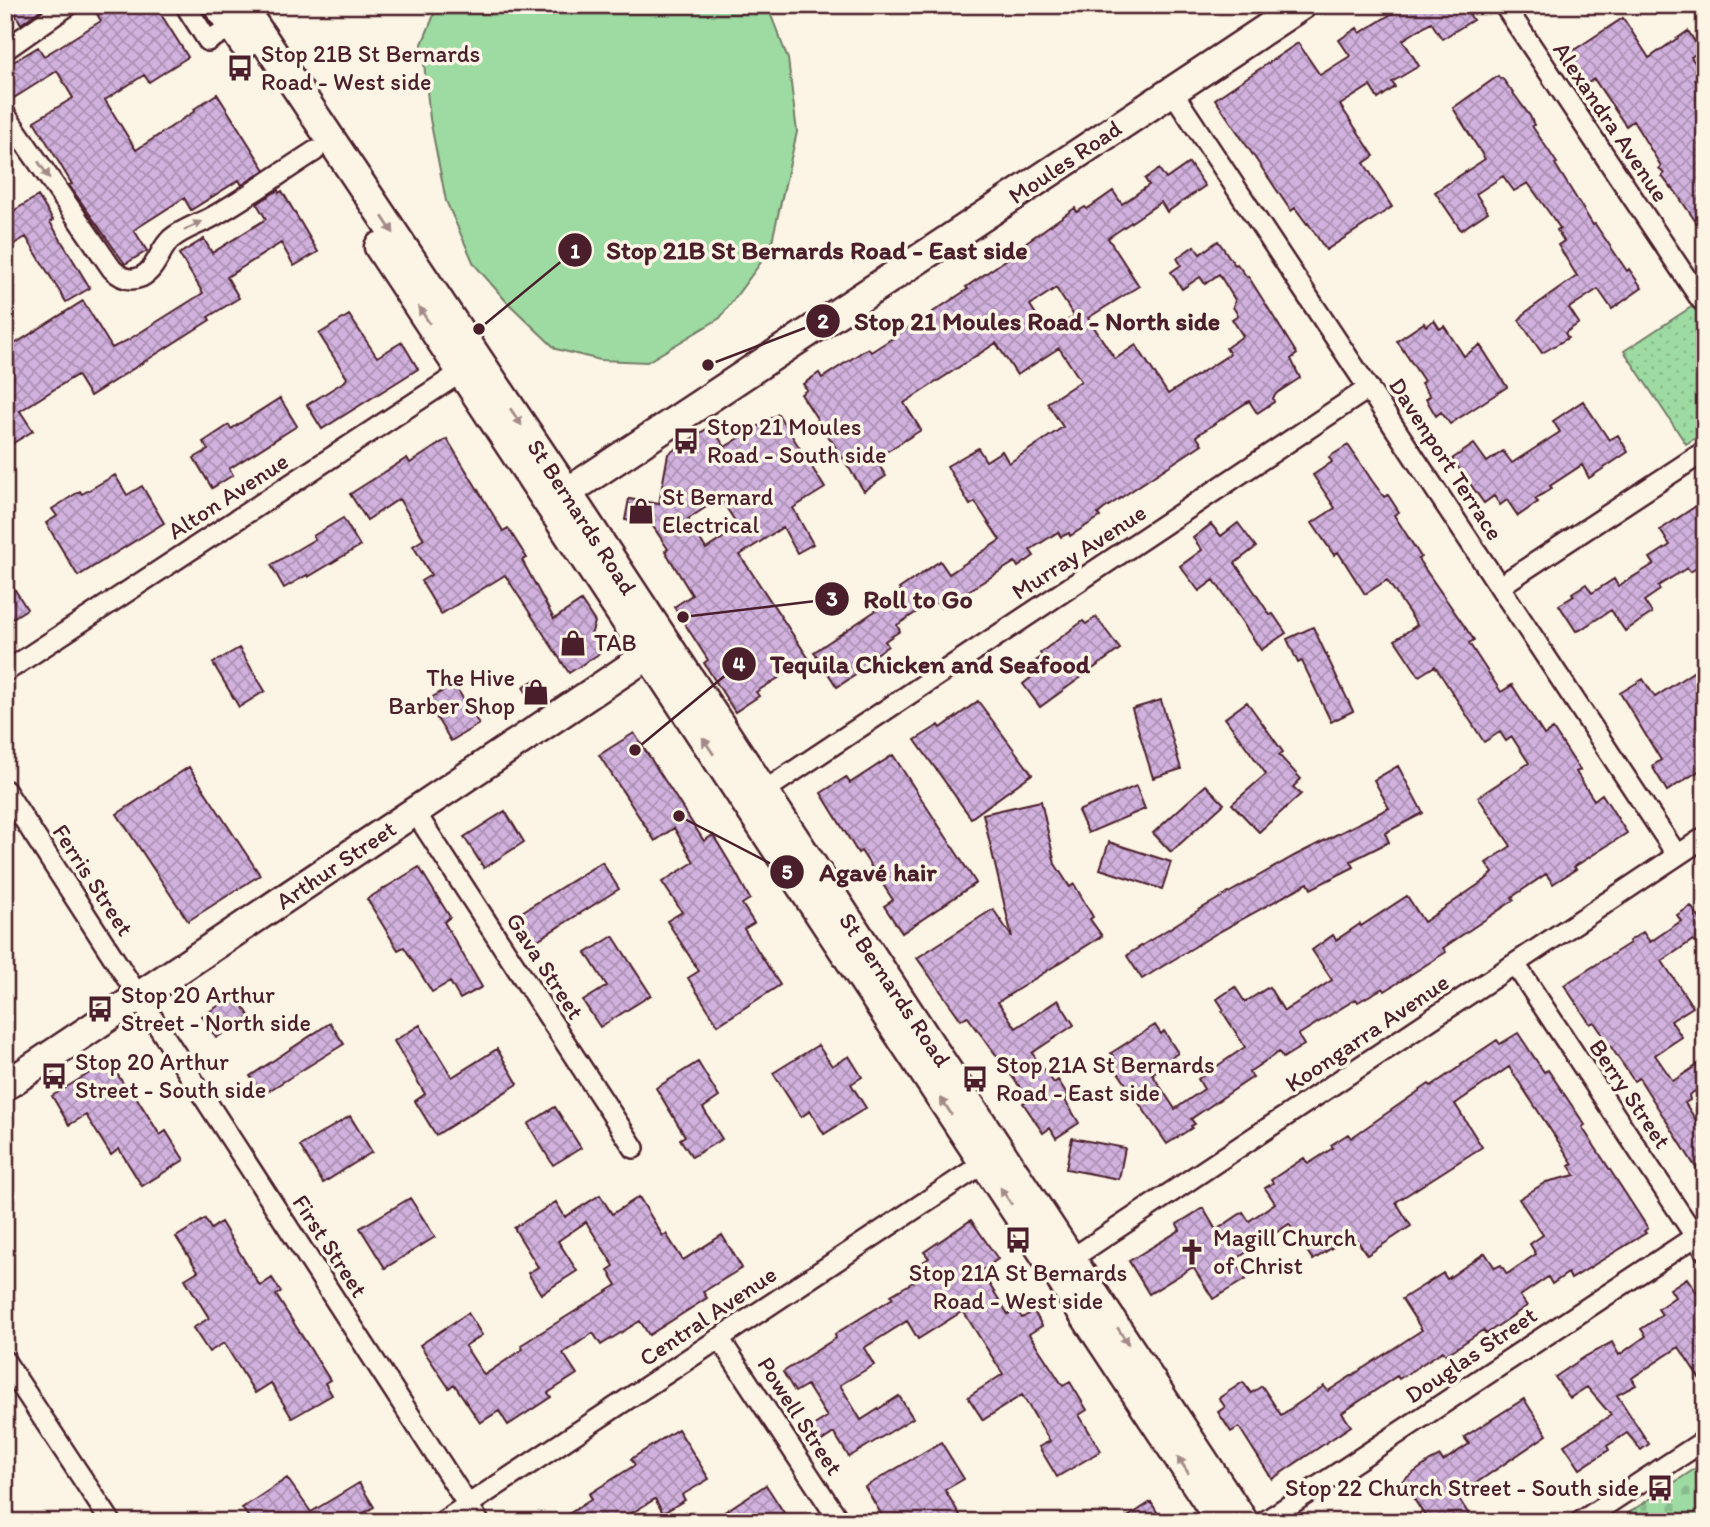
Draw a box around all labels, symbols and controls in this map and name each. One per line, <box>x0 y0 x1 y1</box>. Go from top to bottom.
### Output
street label: Alexandra Avenue <box>1547 36 1676 207</box>
place label: Stop 21B St Bernards Road - West side <box>261 39 480 96</box>
bus stop icon: Stop 21B St Bernards Road - West side <box>225 53 255 83</box>
street label: Moules Road <box>1003 113 1127 210</box>
one-way arrow <box>37 161 51 179</box>
one-way arrow <box>381 216 395 234</box>
one-way arrow <box>183 220 203 231</box>
callout: Stop 21B St Bernards Road - East side <box>558 227 1042 274</box>
text: Stop 21B St Bernards Road - East side <box>606 234 1028 266</box>
text: 1 <box>570 238 580 263</box>
callout: Stop 21 Moules Road - North side <box>805 298 1235 345</box>
one-way arrow <box>418 305 431 324</box>
text: Stop 21 Moules Road - North side <box>854 305 1220 337</box>
text: 2 <box>817 308 829 333</box>
street label: Davenport Terrace <box>1383 372 1510 546</box>
one-way arrow <box>509 408 523 426</box>
place label: Stop 21 Moules Road - South side <box>707 412 887 469</box>
bus stop icon: Stop 21 Moules Road - South side <box>671 426 701 456</box>
street label: St Bernards Road <box>521 433 644 600</box>
street label: Alton Avenue <box>162 446 293 545</box>
place label: St Bernard Electrical <box>662 482 774 539</box>
shop icon: St Bernard Electrical <box>626 496 656 526</box>
street label: Murray Avenue <box>1006 497 1151 606</box>
callout: Roll to Go <box>814 576 987 623</box>
text: Roll to Go <box>863 583 973 615</box>
text: 3 <box>826 586 838 611</box>
shop icon: TAB <box>558 628 588 658</box>
place label: TAB <box>594 628 637 657</box>
callout: Tequila Chicken and Seafood <box>722 641 1104 688</box>
text: Tequila Chicken and Seafood <box>769 648 1091 680</box>
text: 4 <box>733 651 746 676</box>
place label: The Hive Barber Shop <box>388 663 515 720</box>
shop icon: The Hive Barber Shop <box>521 677 551 707</box>
one-way arrow <box>702 737 715 756</box>
street label: Arthur Street <box>270 814 401 915</box>
street label: Ferris Street <box>47 818 140 941</box>
callout: Agavé hair <box>770 848 951 895</box>
text: Agavé hair <box>818 856 937 888</box>
text: 5 <box>781 859 793 884</box>
street label: Gava Street <box>500 907 591 1024</box>
street label: St Bernards Road <box>833 907 958 1072</box>
street label: Koongarra Avenue <box>1279 967 1454 1098</box>
place label: Stop 20 Arthur Street - North side <box>121 980 311 1037</box>
bus stop icon: Stop 20 Arthur Street - North side <box>85 994 115 1024</box>
street label: Berry Street <box>1583 1033 1678 1154</box>
place label: Stop 20 Arthur Street - South side <box>75 1047 266 1104</box>
place label: Stop 21A St Bernards Road - East side <box>996 1050 1215 1107</box>
bus stop icon: Stop 20 Arthur Street - South side <box>39 1061 69 1091</box>
bus stop icon: Stop 21A St Bernards Road - East side <box>960 1064 990 1094</box>
one-way arrow <box>940 1096 953 1116</box>
one-way arrow <box>999 1187 1013 1205</box>
street label: First Street <box>287 1189 374 1302</box>
place label: Magill Church of Christ <box>1213 1223 1357 1280</box>
bus stop icon: Stop 21A St Bernards Road - West side <box>1003 1225 1033 1255</box>
church icon: Magill Church of Christ <box>1177 1237 1207 1267</box>
place label: Stop 21A St Bernards Road - West side <box>909 1258 1127 1315</box>
street label: Central Avenue <box>634 1259 782 1372</box>
street label: Douglas Street <box>1399 1300 1542 1409</box>
one-way arrow <box>1117 1326 1130 1346</box>
street label: Powell Street <box>751 1351 849 1480</box>
one-way arrow <box>1177 1455 1190 1474</box>
place label: Stop 22 Church Street - South side <box>1285 1473 1639 1502</box>
bus stop icon: Stop 22 Church Street - South side <box>1645 1473 1675 1503</box>

